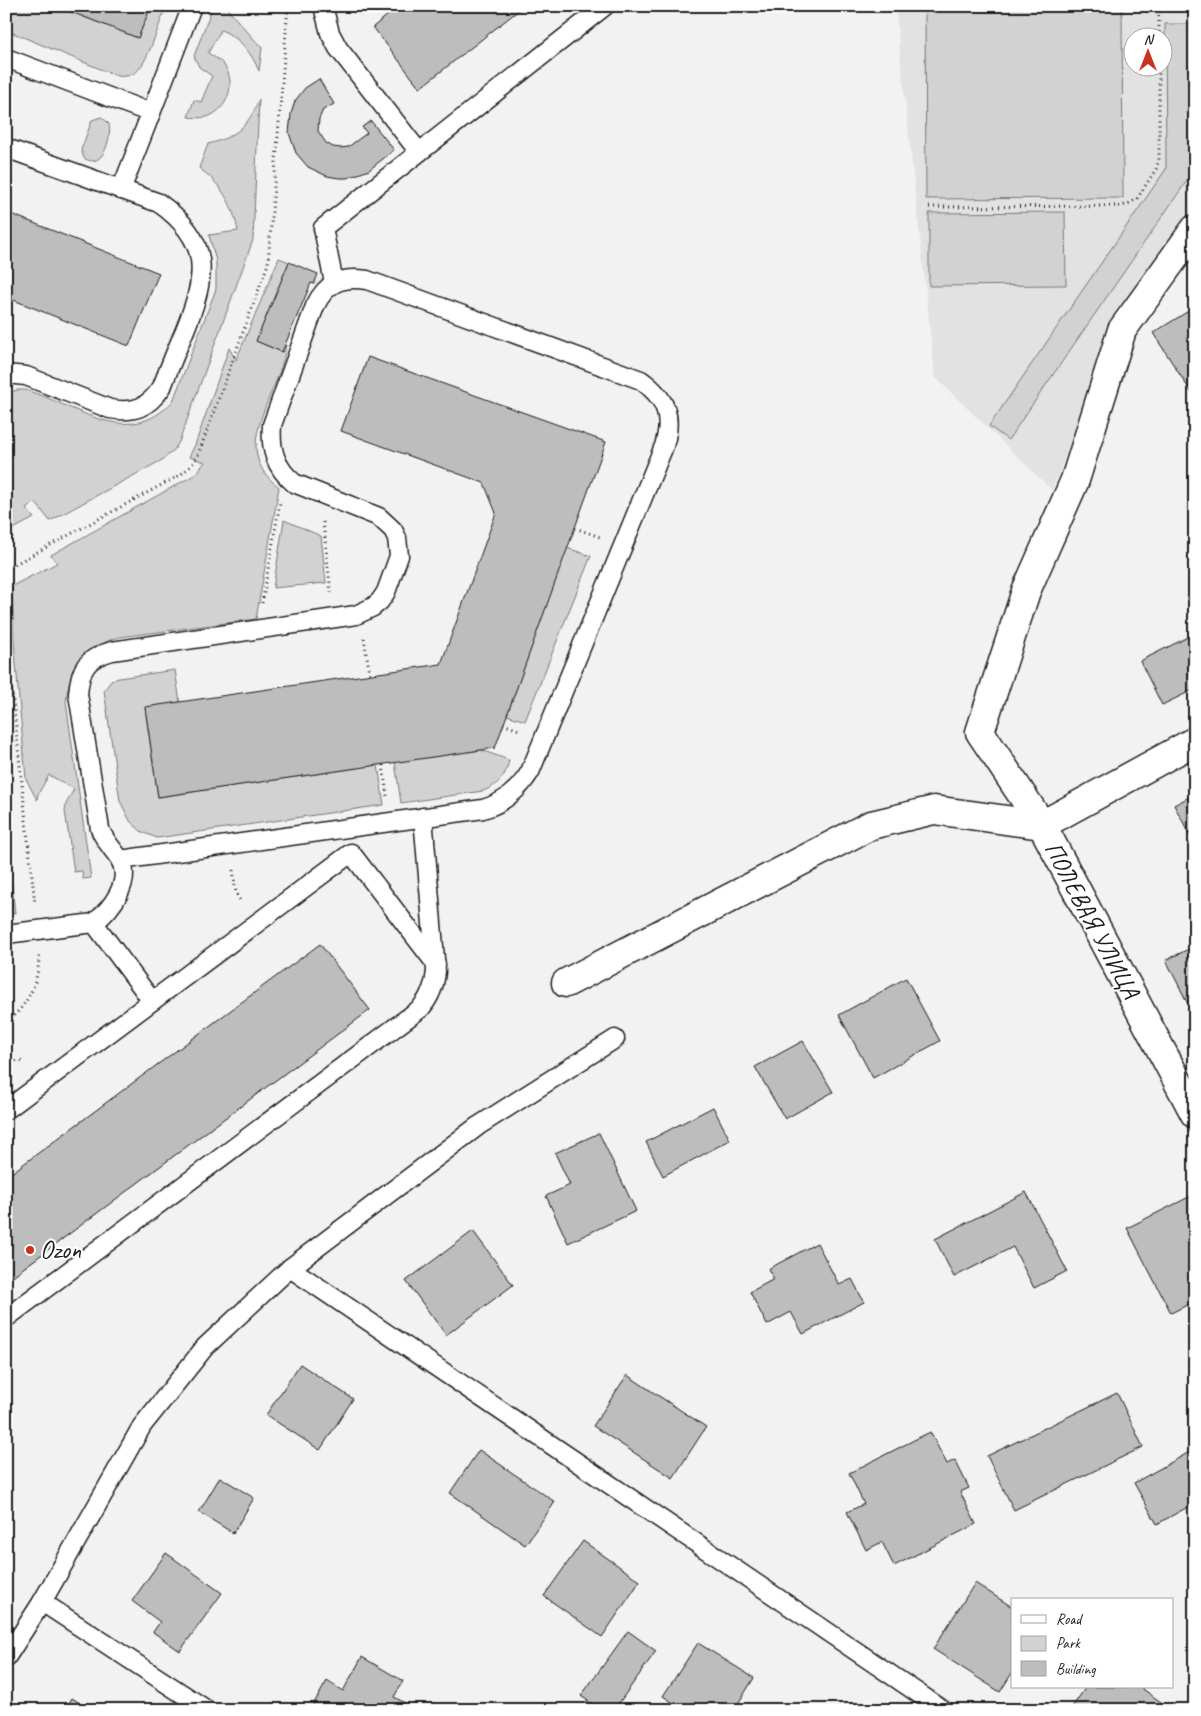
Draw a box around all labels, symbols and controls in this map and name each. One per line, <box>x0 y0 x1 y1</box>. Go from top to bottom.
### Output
north arrow <box>1124 28 1174 78</box>
text: N <box>1144 31 1155 48</box>
street label: ПОЛЕВАЯ УЛИЦА <box>1037 836 1147 1005</box>
place label: Ozon <box>40 1234 82 1266</box>
marker: Ozon <box>24 1244 36 1256</box>
legend <box>1011 1598 1174 1688</box>
text: Road <box>1056 1610 1083 1629</box>
text: Park <box>1056 1634 1081 1653</box>
text: Building <box>1056 1660 1096 1679</box>

